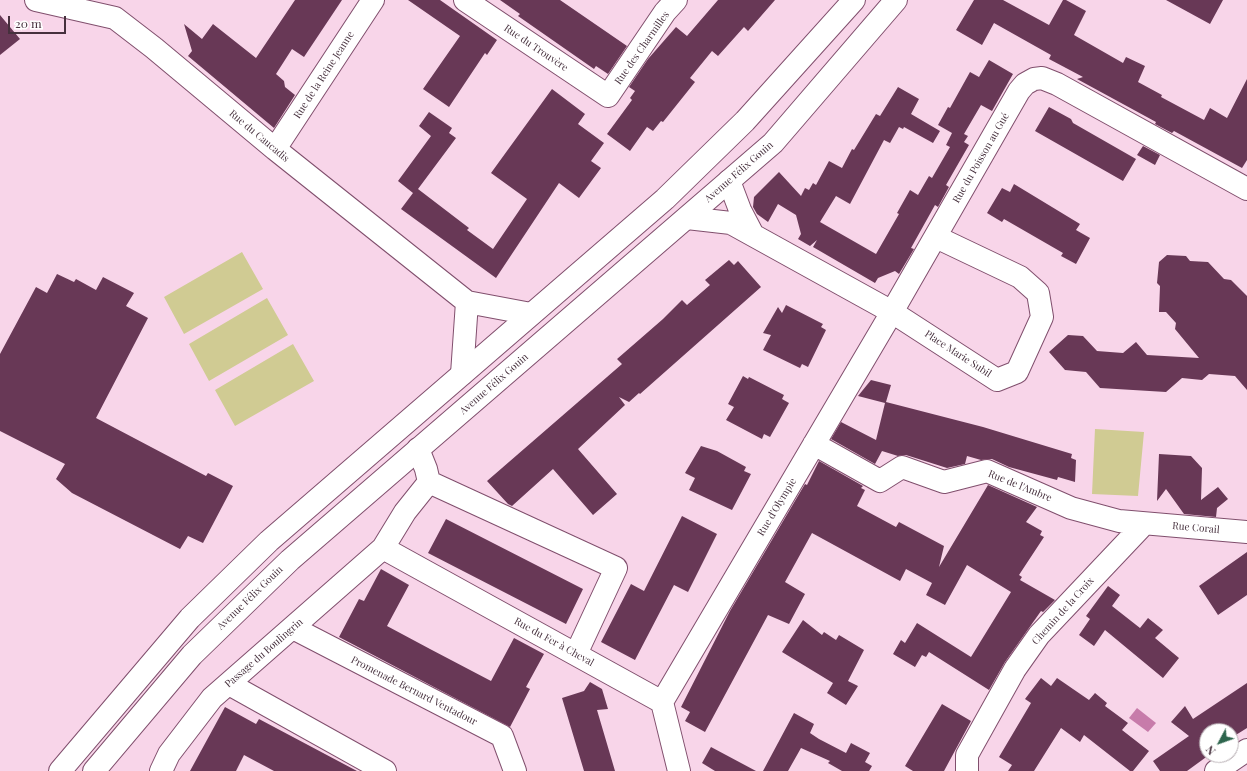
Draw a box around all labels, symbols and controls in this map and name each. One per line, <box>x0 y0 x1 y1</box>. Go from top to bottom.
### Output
scale bar <box>10 8 68 34</box>
street label: Rue des Charmilles <box>612 9 672 87</box>
text: 20 m <box>15 15 42 31</box>
street label: Rue du Trouvère <box>502 22 570 74</box>
street label: Rue de la Reine Jeanne <box>291 29 357 121</box>
street label: Rue du Caucadis <box>227 107 291 165</box>
street label: Rue du Poisson au Gué <box>950 111 1012 205</box>
street label: Avenue Félix Gouin <box>702 139 776 205</box>
street label: Place Marie Subil <box>922 328 994 380</box>
street label: Avenue Félix Gouin <box>457 351 531 417</box>
street label: Rue de l'Ambre <box>986 468 1054 504</box>
street label: Rue d'Olympie <box>755 476 799 538</box>
street label: Rue Corail <box>1172 520 1220 536</box>
street label: Avenue Félix Gouin <box>215 564 285 632</box>
street label: Chemin de la Croix <box>1030 575 1096 647</box>
street label: Rue du Fer à Cheval <box>512 615 596 669</box>
street label: Passage du Boulingrin <box>223 616 305 690</box>
street label: Promenade Bernard Ventadour <box>349 654 479 728</box>
north arrow <box>1199 723 1239 763</box>
text: N <box>1202 743 1219 758</box>

